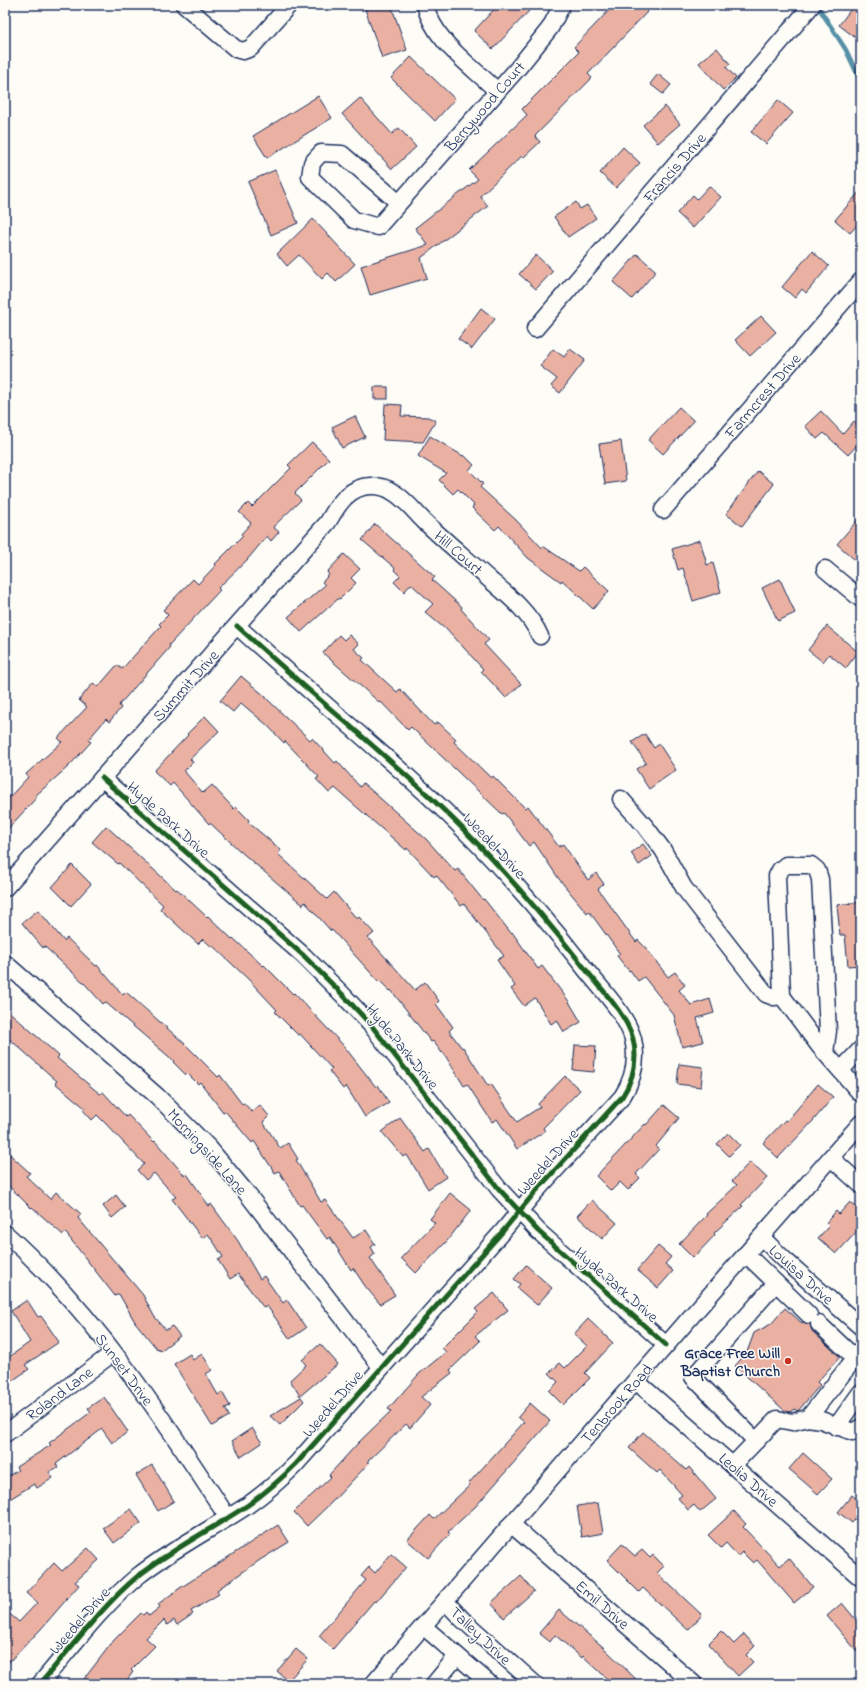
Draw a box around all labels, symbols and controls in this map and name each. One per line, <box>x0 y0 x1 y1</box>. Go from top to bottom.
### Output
street label: Berrywood Court <box>439 56 532 159</box>
street label: Francis Drive <box>638 127 713 209</box>
street label: Farmcrest Drive <box>719 348 808 445</box>
street label: Hill Court <box>428 525 488 582</box>
street label: Summit Drive <box>147 644 226 728</box>
street label: Hyde Park Drive <box>121 776 215 865</box>
street label: Weedel Drive <box>456 808 531 886</box>
street label: Hyde Park Drive <box>359 999 444 1096</box>
street label: Morningside Lane <box>161 1104 253 1202</box>
street label: Weedel Drive <box>512 1123 586 1201</box>
street label: Louisa Drive <box>763 1240 839 1312</box>
street label: Hyde Park Drive <box>568 1242 664 1330</box>
street label: Sunset Drive <box>88 1329 159 1412</box>
place label: Grace Free Will Baptist Church <box>680 1342 780 1384</box>
marker: Grace Free Will Baptist Church <box>783 1356 793 1366</box>
street label: Tenbrook Road <box>576 1359 659 1450</box>
street label: Roland Lane <box>22 1361 99 1428</box>
street label: Weedel Drive <box>297 1364 370 1444</box>
street label: Leolia Drive <box>712 1448 784 1514</box>
street label: Emil Drive <box>569 1575 635 1636</box>
street label: Weedel Drive <box>44 1581 117 1661</box>
street label: Talley Drive <box>443 1602 516 1672</box>

